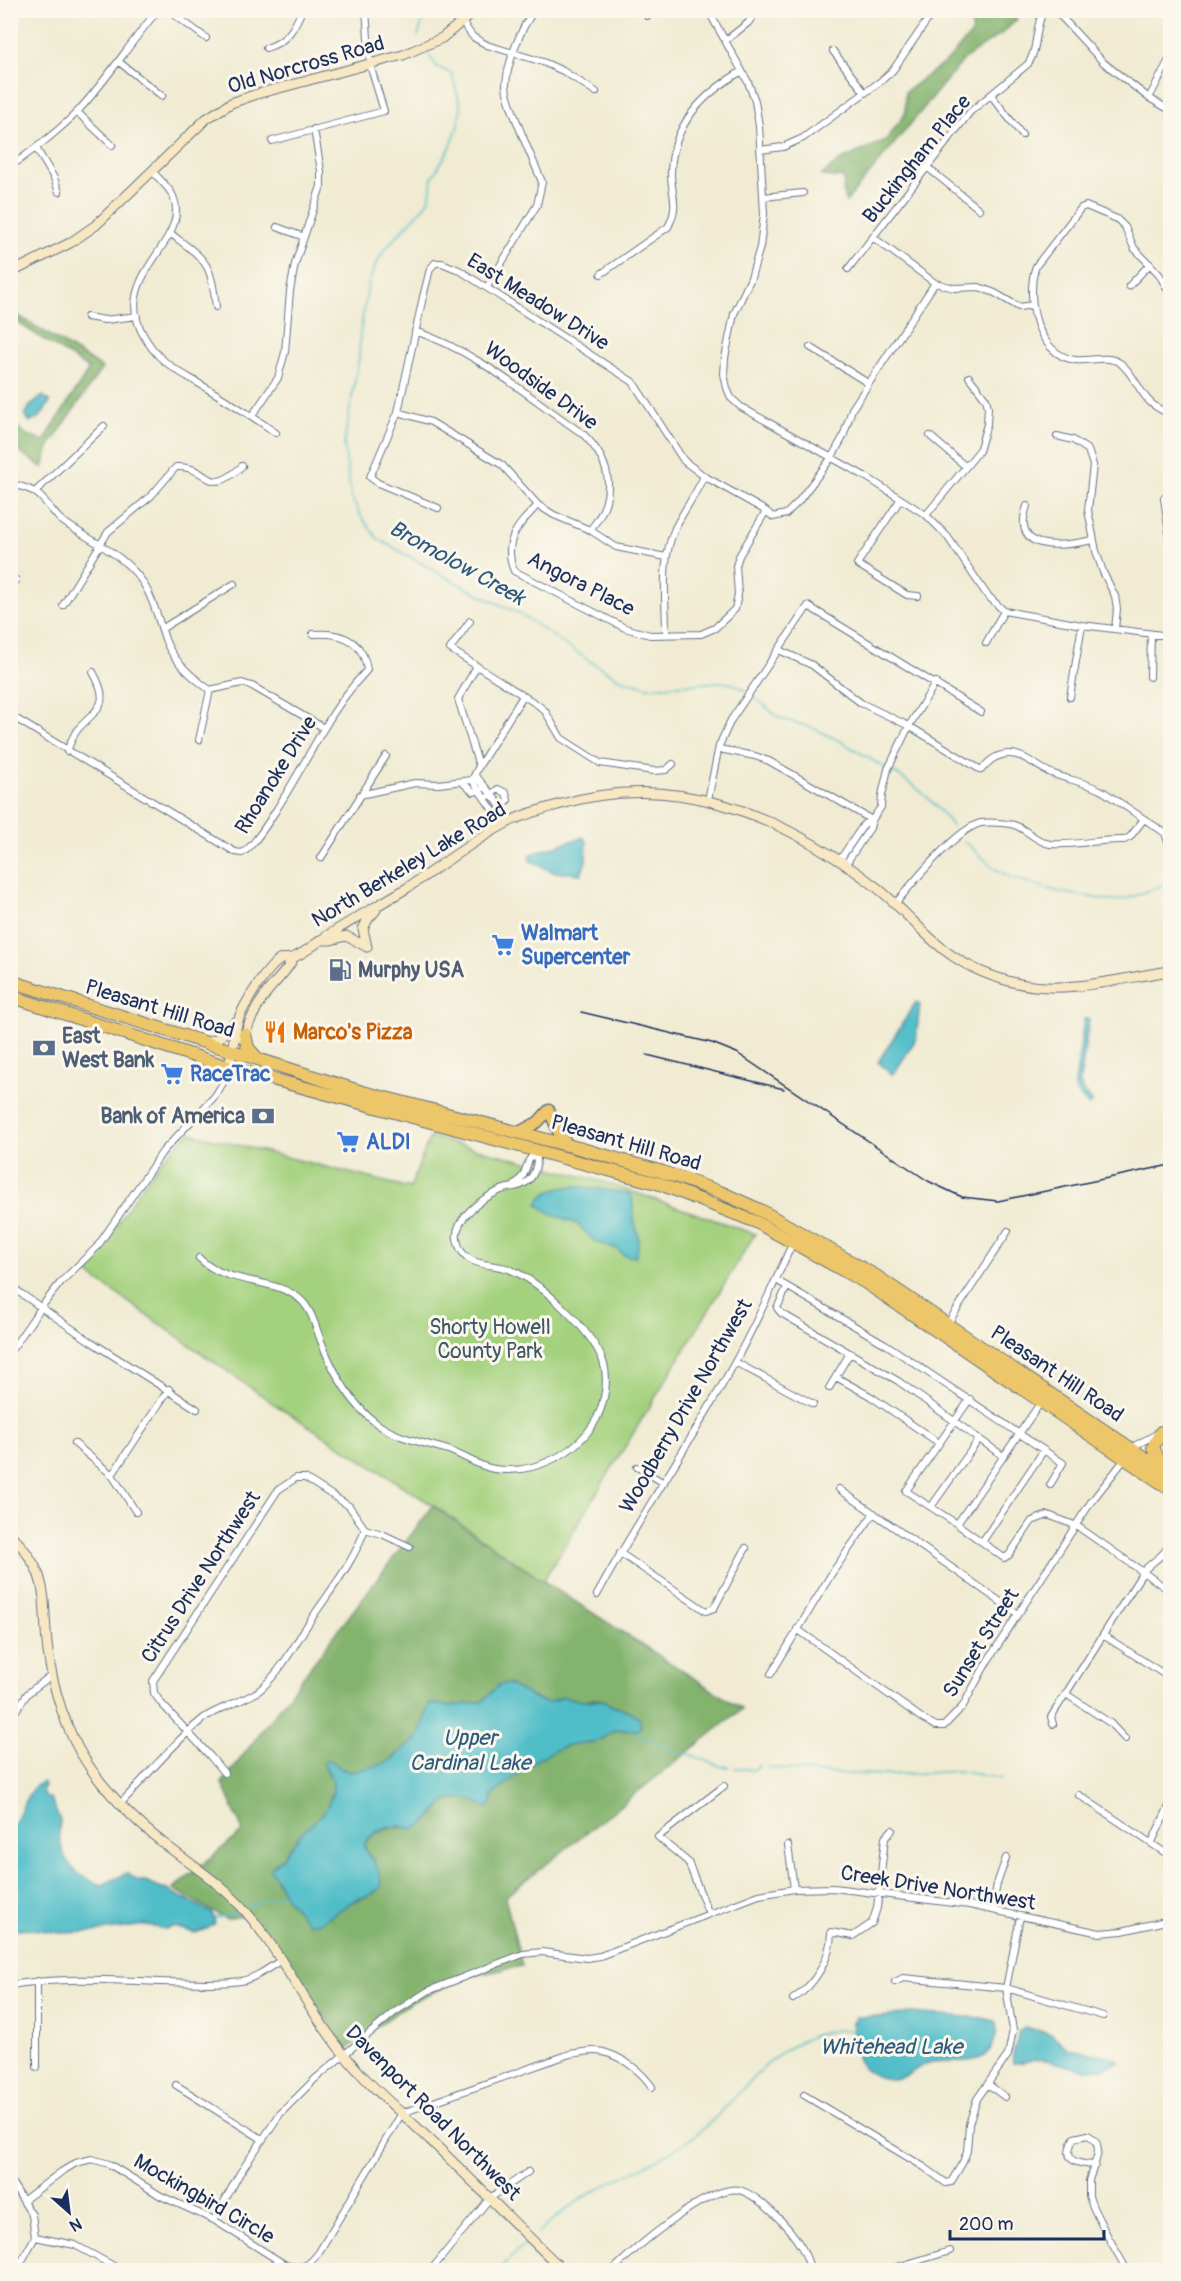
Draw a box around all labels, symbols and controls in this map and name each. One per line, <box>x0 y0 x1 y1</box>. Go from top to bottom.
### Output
street label: Old Norcross Road <box>224 30 388 100</box>
street label: Buckingham Place <box>857 89 978 229</box>
street label: East Meadow Drive <box>462 247 615 357</box>
street label: Woodside Drive <box>479 336 604 437</box>
water label: Bromolow Creek <box>384 514 531 613</box>
street label: Angora Place <box>523 546 640 623</box>
street label: Rhoanoke Drive <box>229 710 323 839</box>
street label: North Berkeley Lake Road <box>307 796 511 934</box>
place label: Walmart Supercenter <box>521 920 631 971</box>
supermarket icon: Walmart Supercenter <box>490 932 516 958</box>
fuel station icon: Murphy USA <box>327 957 353 983</box>
place label: Murphy USA <box>358 957 465 984</box>
street label: Pleasant Hill Road <box>82 973 238 1045</box>
restaurant icon: Marco's Pizza <box>262 1019 288 1045</box>
place label: Marco's Pizza <box>293 1019 413 1046</box>
place label: East West Bank <box>62 1023 155 1074</box>
bank icon: East West Bank <box>31 1035 57 1061</box>
supermarket icon: RaceTrac <box>159 1061 185 1087</box>
place label: RaceTrac <box>190 1061 271 1088</box>
place label: Bank of America <box>101 1103 245 1130</box>
bank icon: Bank of America <box>250 1103 276 1129</box>
street label: Pleasant Hill Road <box>548 1109 704 1177</box>
supermarket icon: ALDI <box>335 1129 361 1155</box>
place label: ALDI <box>366 1129 411 1156</box>
street label: Woodberry Drive Northwest <box>614 1294 759 1518</box>
park label: Shorty Howell County Park <box>429 1314 551 1365</box>
street label: Pleasant Hill Road <box>985 1319 1129 1429</box>
street label: Citrus Drive Northwest <box>135 1485 267 1668</box>
street label: Sunset Street <box>937 1583 1026 1703</box>
water label: Upper Cardinal Lake <box>409 1724 533 1777</box>
street label: Creek Drive Northwest <box>839 1859 1038 1917</box>
street label: Davenport Road Northwest <box>339 2019 527 2207</box>
water label: Whitehead Lake <box>820 2033 964 2061</box>
street label: Mockingbird Circle <box>129 2148 280 2251</box>
north arrow <box>39 2182 99 2242</box>
scale bar <box>950 2203 1104 2241</box>
text: N <box>66 2213 85 2236</box>
text: 200 m <box>959 2213 1014 2236</box>

